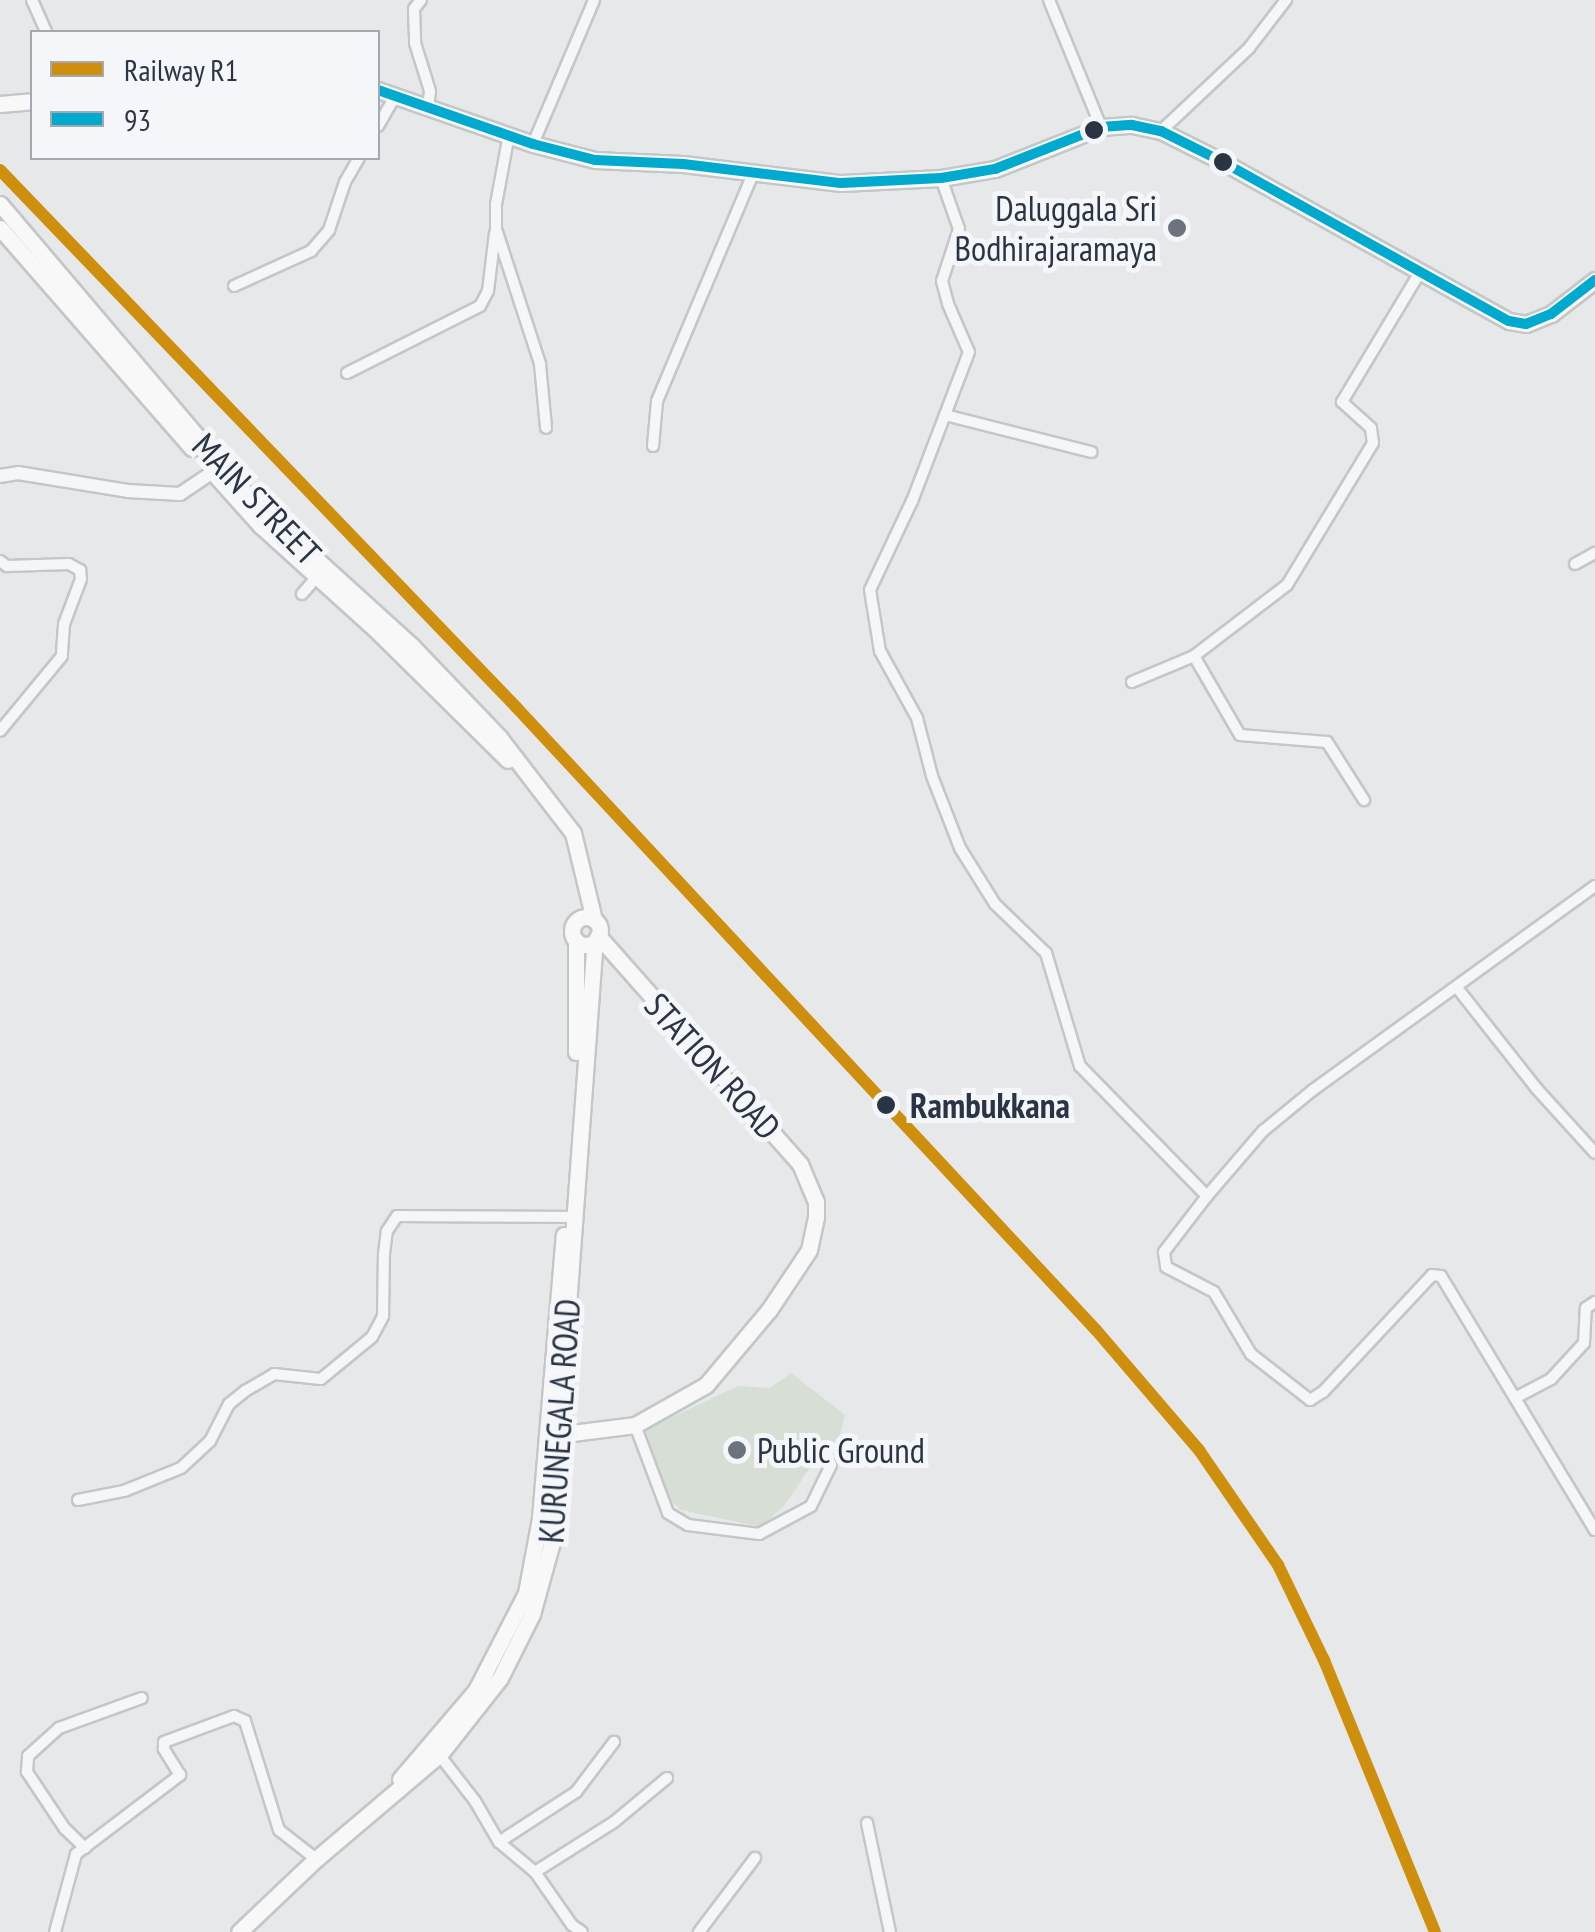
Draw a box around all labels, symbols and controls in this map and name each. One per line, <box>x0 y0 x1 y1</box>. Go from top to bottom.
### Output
legend <box>30 30 380 160</box>
text: Railway R1 <box>124 50 238 89</box>
text: 93 <box>124 100 151 139</box>
unlabelled marker <box>1084 120 1104 140</box>
unlabelled marker <box>1213 152 1233 172</box>
place label: Daluggala Sri Bodhirajaramaya <box>955 187 1157 269</box>
marker: Daluggala Sri Bodhirajaramaya <box>1166 217 1188 239</box>
street label: MAIN STREET <box>184 425 330 573</box>
street label: STATION ROAD <box>637 984 789 1148</box>
place label: Rambukkana <box>910 1084 1070 1126</box>
marker: Rambukkana <box>871 1090 901 1120</box>
street label: KURUNEGALA ROAD <box>529 1297 589 1545</box>
place label: Public Ground <box>757 1429 925 1471</box>
marker: Public Ground <box>726 1439 748 1461</box>

